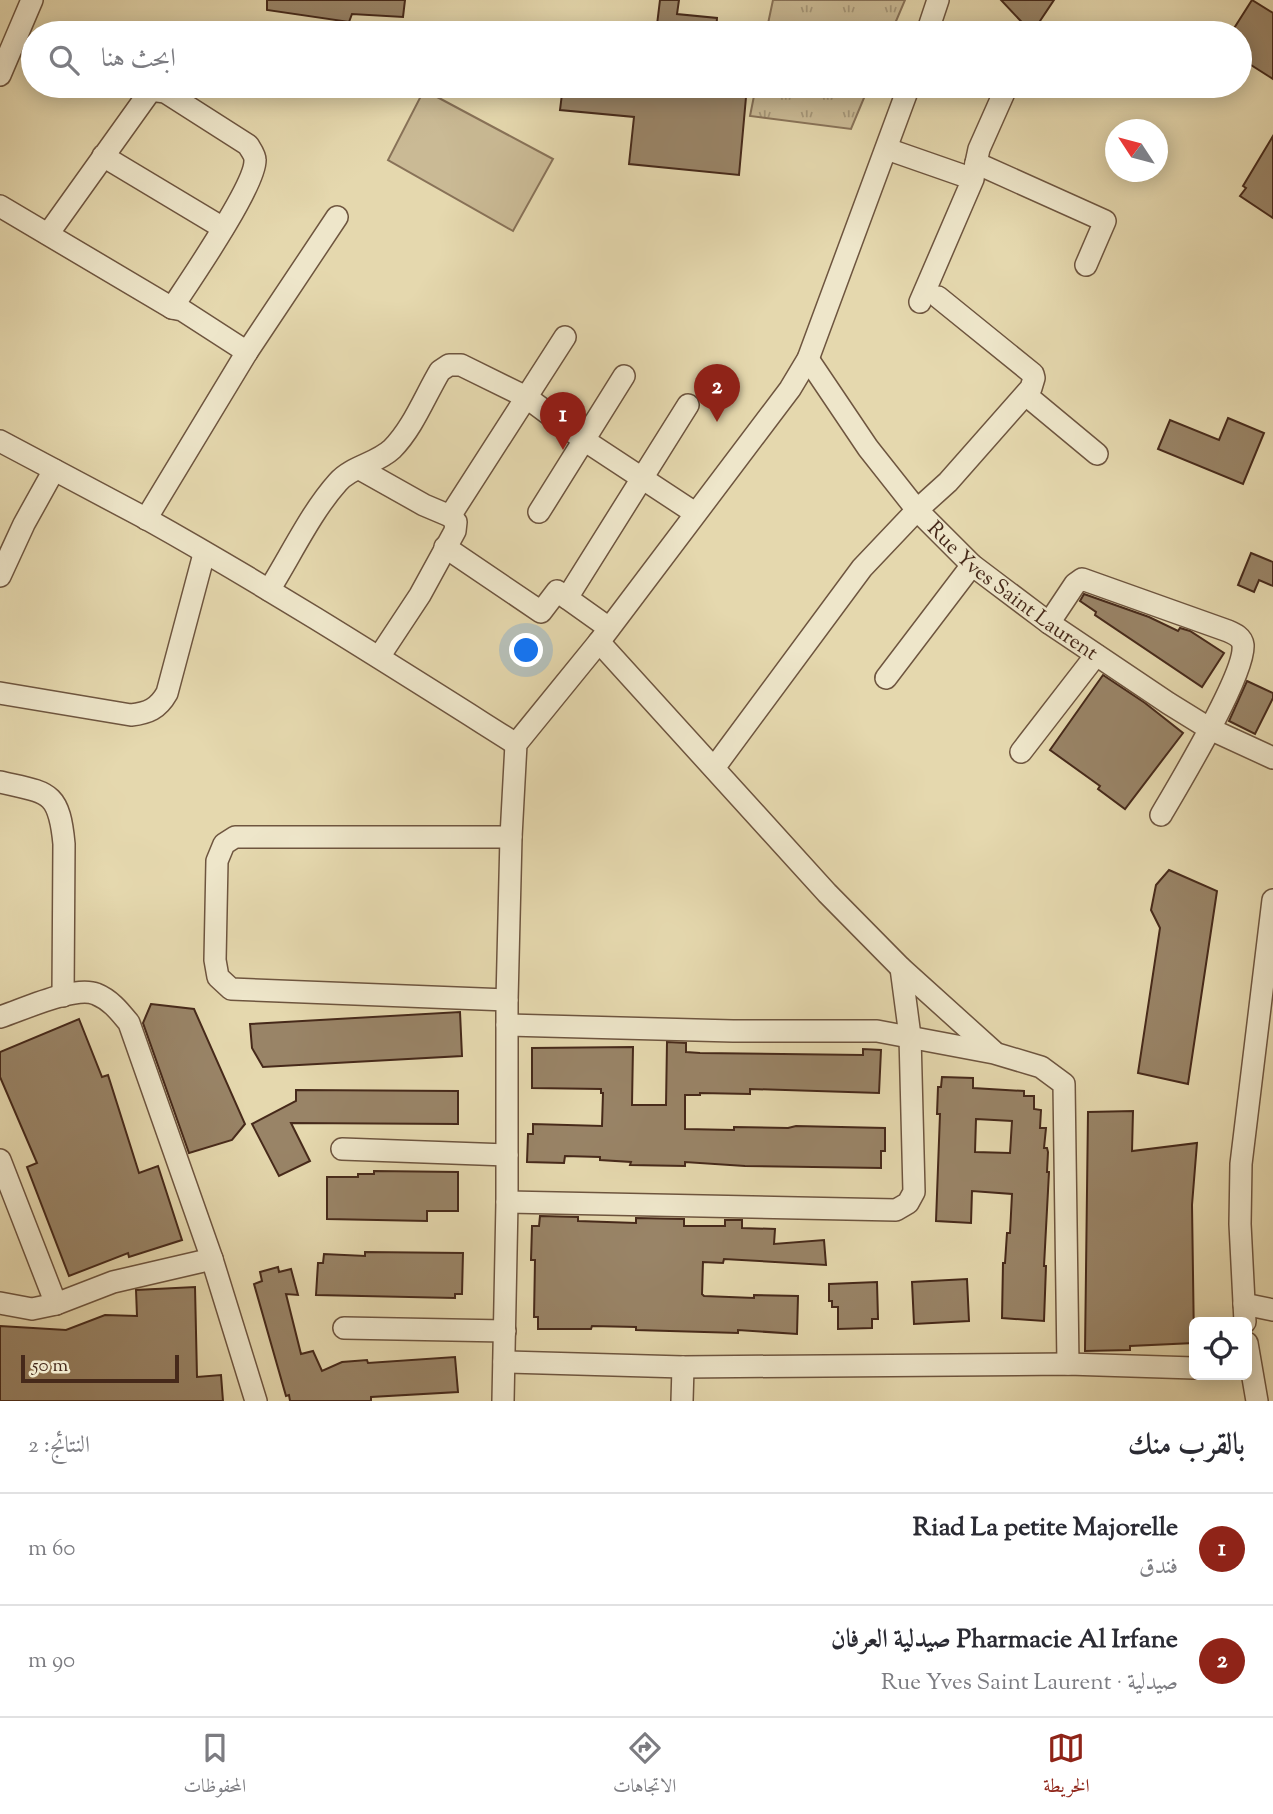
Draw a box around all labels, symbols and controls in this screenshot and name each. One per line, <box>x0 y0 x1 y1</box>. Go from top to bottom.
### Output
search box <box>21 21 1252 98</box>
icon: search <box>45 41 83 79</box>
text: ابحث هنا <box>101 41 176 78</box>
north arrow <box>1105 119 1168 182</box>
pin: 2 <box>694 364 740 422</box>
pin: 1 <box>540 392 586 450</box>
street label: Rue Yves Saint Laurent <box>919 515 1103 669</box>
your location <box>509 633 543 667</box>
map controls <box>1189 1317 1252 1380</box>
button: locate <box>1189 1317 1252 1380</box>
scale bar <box>21 1352 178 1384</box>
text: 50 m <box>32 1353 68 1380</box>
text: بالقرب منك <box>1128 1425 1245 1468</box>
text: النتائج: 2 <box>28 1430 90 1463</box>
text: Riad La petite Majorelle <box>913 1510 1178 1547</box>
text: 60 m <box>28 1533 76 1566</box>
text: 1 <box>1218 1533 1226 1566</box>
text: فندق <box>1139 1551 1178 1584</box>
text: Pharmacie Al Irfane صيدلية العرفان <box>831 1622 1178 1659</box>
text: 90 m <box>28 1645 75 1678</box>
text: 2 <box>1217 1645 1227 1678</box>
text: صيدلية · Rue Yves Saint Laurent <box>881 1667 1178 1700</box>
tab: المحفوظات <box>183 1729 246 1804</box>
tab: الاتجاهات <box>613 1729 676 1804</box>
tab: الخريطة <box>1043 1729 1090 1804</box>

